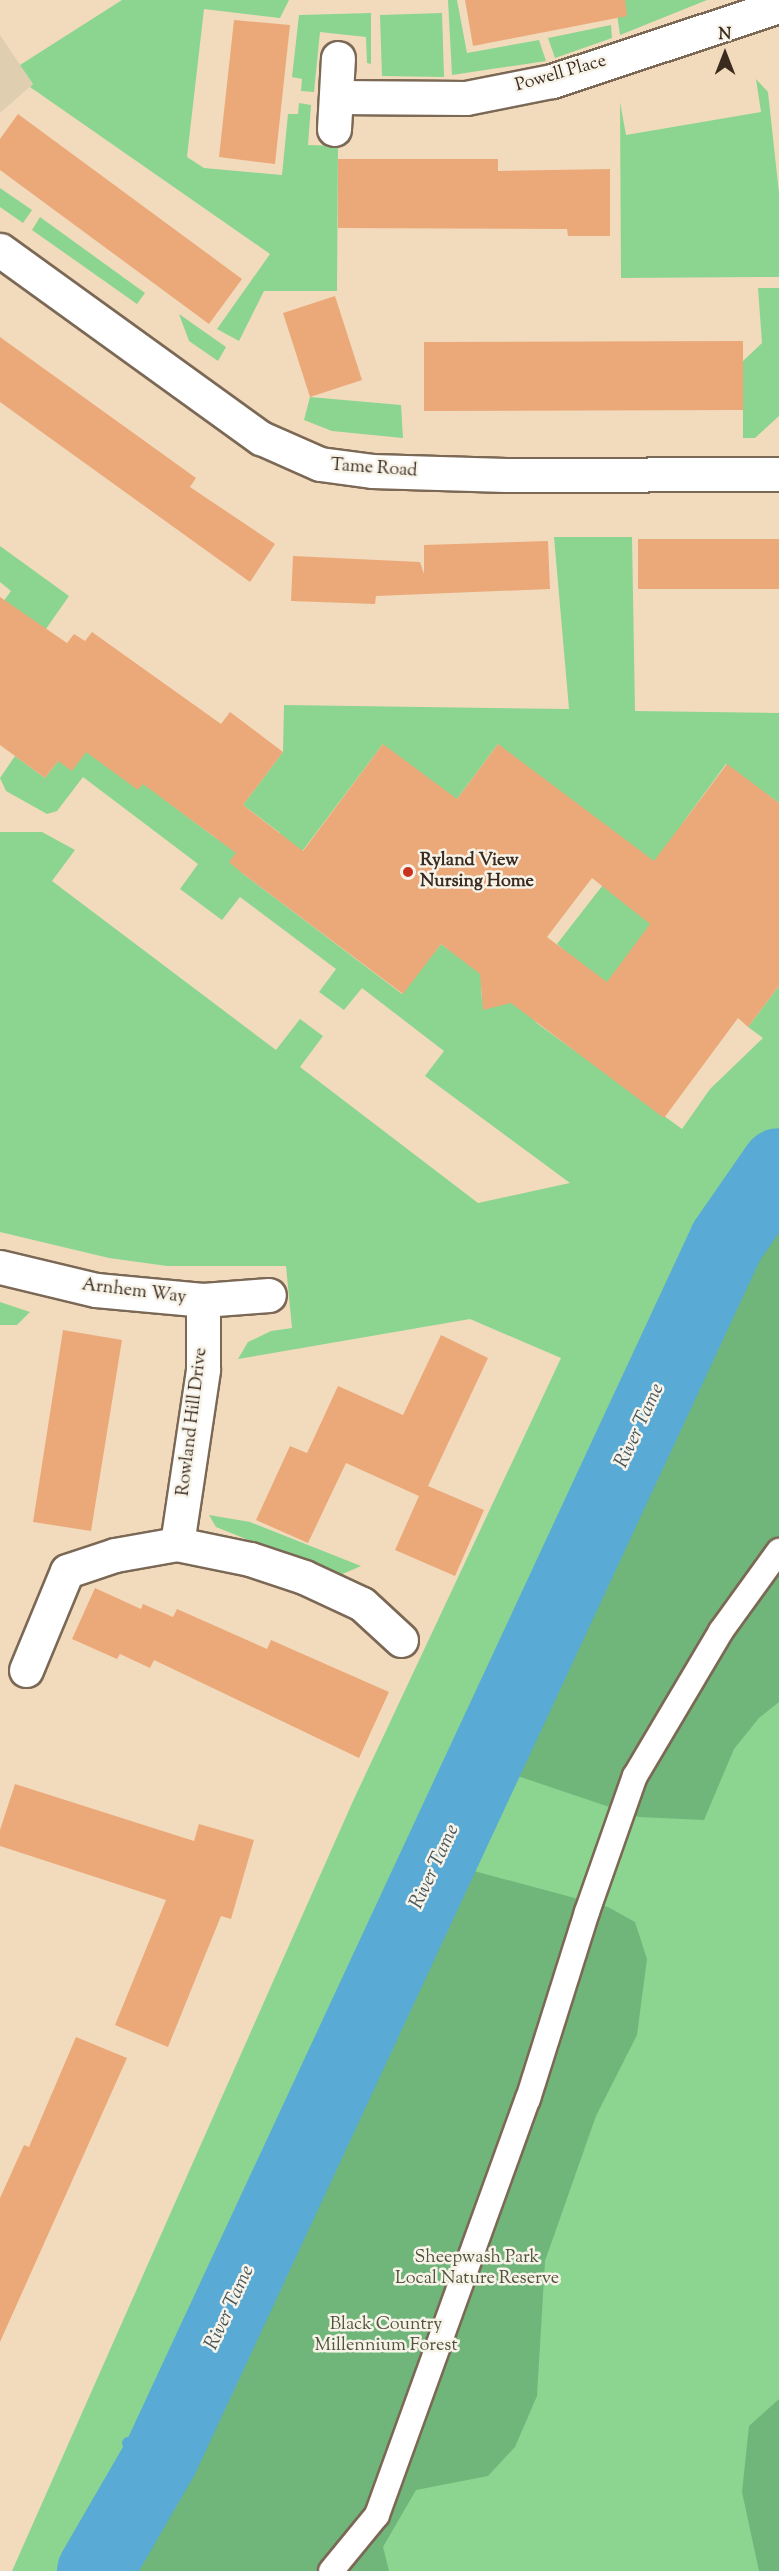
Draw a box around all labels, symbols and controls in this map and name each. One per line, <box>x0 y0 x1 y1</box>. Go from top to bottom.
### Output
north arrow <box>695 24 755 84</box>
text: N <box>719 24 731 47</box>
street label: Powell Place <box>513 51 609 97</box>
street label: Tame Road <box>330 455 418 483</box>
place label: Ryland View Nursing Home <box>420 851 534 894</box>
marker: Ryland View Nursing Home <box>401 865 415 879</box>
street label: Arnhem Way <box>81 1275 187 1309</box>
street label: Rowland Hill Drive <box>173 1347 213 1497</box>
water label: River Tame <box>610 1380 670 1472</box>
water label: River Tame <box>405 1821 465 1913</box>
park label: Sheepwash Park Local Nature Reserve <box>395 2248 559 2290</box>
water label: River Tame <box>200 2262 260 2354</box>
park label: Black Country Millennium Forest <box>314 2315 458 2358</box>

